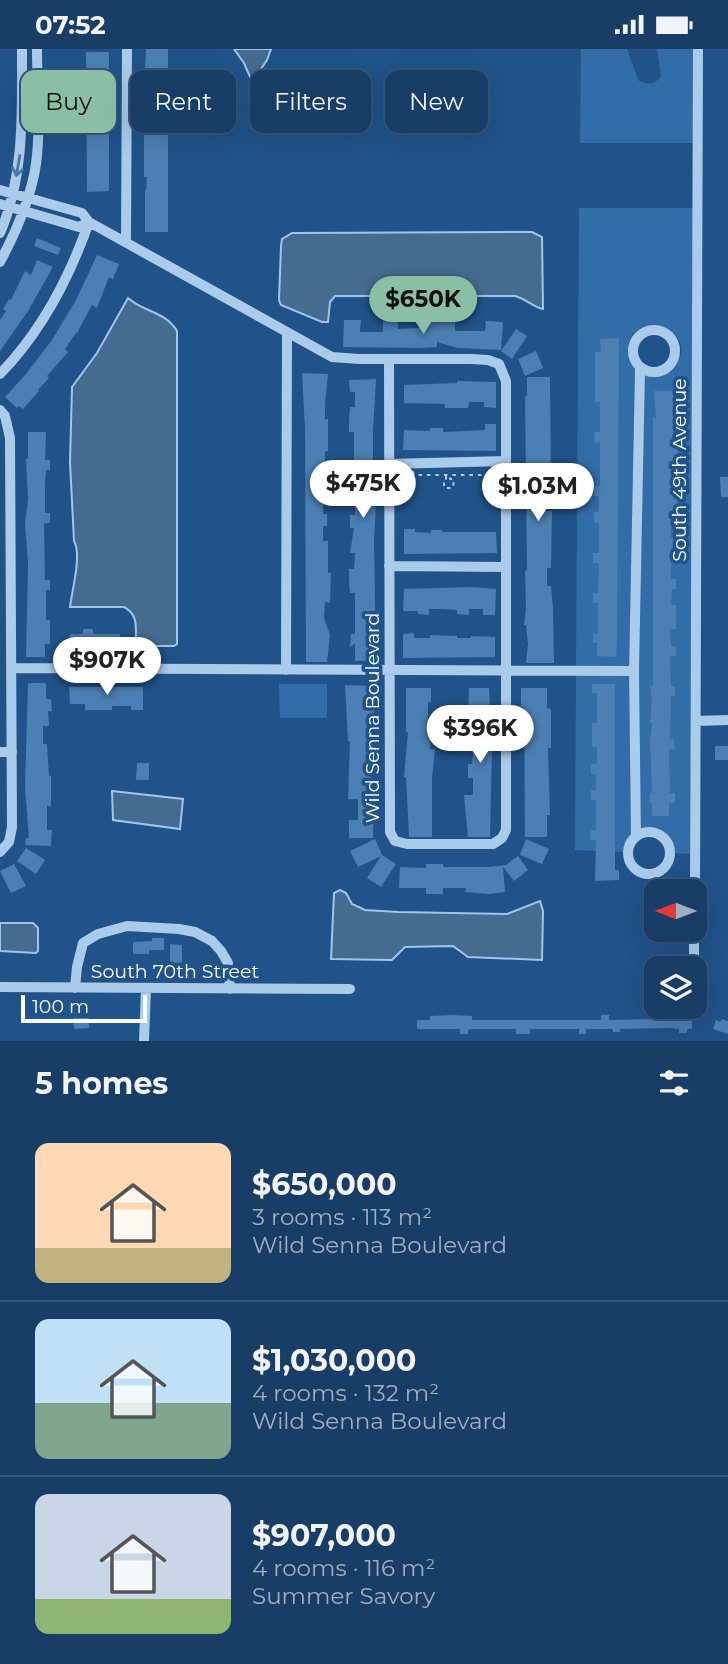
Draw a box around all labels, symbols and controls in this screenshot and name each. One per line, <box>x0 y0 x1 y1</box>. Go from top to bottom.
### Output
text: 07:52 <box>35 9 106 41</box>
chip: Buy <box>21 70 116 133</box>
chip: Rent <box>130 70 236 133</box>
chip: Filters <box>250 70 371 133</box>
chip: New <box>385 70 488 133</box>
one-way arrow <box>11 154 24 177</box>
pin: $650K <box>374 277 472 336</box>
text: $650K <box>385 285 461 313</box>
street label: South 49th Avenue <box>668 378 691 562</box>
pin: $475K <box>314 461 412 520</box>
pin: $1.03M <box>481 463 595 523</box>
text: $475K <box>326 469 400 497</box>
text: $1.03M <box>498 472 578 500</box>
street label: Wild Senna Boulevard <box>361 613 384 823</box>
pin: $907K <box>58 637 156 697</box>
text: $907K <box>69 646 145 674</box>
pin: $396K <box>431 705 529 765</box>
text: $396K <box>443 714 517 742</box>
north arrow <box>644 879 707 941</box>
map controls <box>644 879 707 1019</box>
button: layers <box>644 956 707 1019</box>
street label: South 70th Street <box>91 960 260 983</box>
scale bar <box>21 992 147 1024</box>
text: 100 m <box>32 995 89 1018</box>
icon: filters <box>655 1064 693 1102</box>
text: 5 homes <box>35 1065 168 1102</box>
text: $650,000 <box>252 1166 397 1203</box>
icon: home <box>91 1171 175 1255</box>
text: 3 rooms · 113 m² <box>252 1203 432 1231</box>
text: Wild Senna Boulevard <box>252 1231 507 1259</box>
text: $1,030,000 <box>252 1342 416 1379</box>
icon: home <box>91 1347 175 1431</box>
text: 4 rooms · 132 m² <box>252 1379 439 1407</box>
text: Wild Senna Boulevard <box>252 1407 507 1435</box>
text: $907,000 <box>252 1517 396 1554</box>
icon: home <box>91 1522 175 1606</box>
text: 4 rooms · 116 m² <box>252 1554 435 1582</box>
text: Summer Savory <box>252 1582 435 1610</box>

